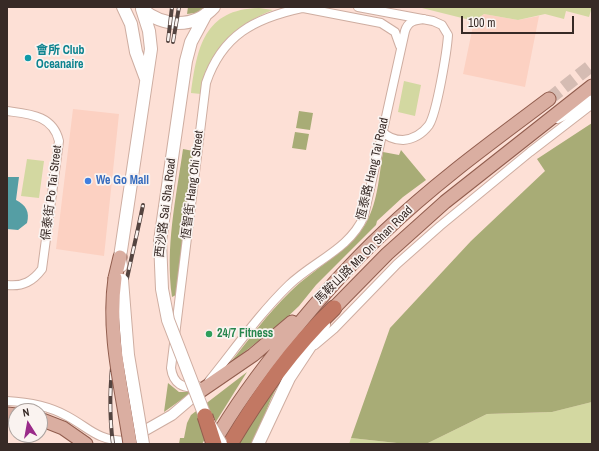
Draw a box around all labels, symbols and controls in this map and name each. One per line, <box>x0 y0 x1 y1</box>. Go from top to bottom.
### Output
scale bar <box>463 8 576 34</box>
text: 100 m <box>468 15 495 31</box>
place label: 會所 Club Oceanaire <box>36 44 85 72</box>
marker: 會所 Club Oceanaire <box>23 53 33 63</box>
street label: 恆泰路 Hang Tai Road <box>354 116 392 222</box>
street label: 恆智街 Hang Chi Street <box>179 130 207 240</box>
street label: 保泰街 Po Tai Street <box>39 145 65 241</box>
street label: 西沙路 Sai Sha Road <box>153 157 179 259</box>
place label: We Go Mall <box>96 174 149 188</box>
marker: We Go Mall <box>83 176 93 186</box>
street label: 馬鞍山路 Ma On Shan Road <box>312 203 416 307</box>
place label: 24/7 Fitness <box>217 327 273 341</box>
marker: 24/7 Fitness <box>204 329 214 339</box>
north arrow <box>8 403 48 443</box>
text: N <box>21 405 30 420</box>

